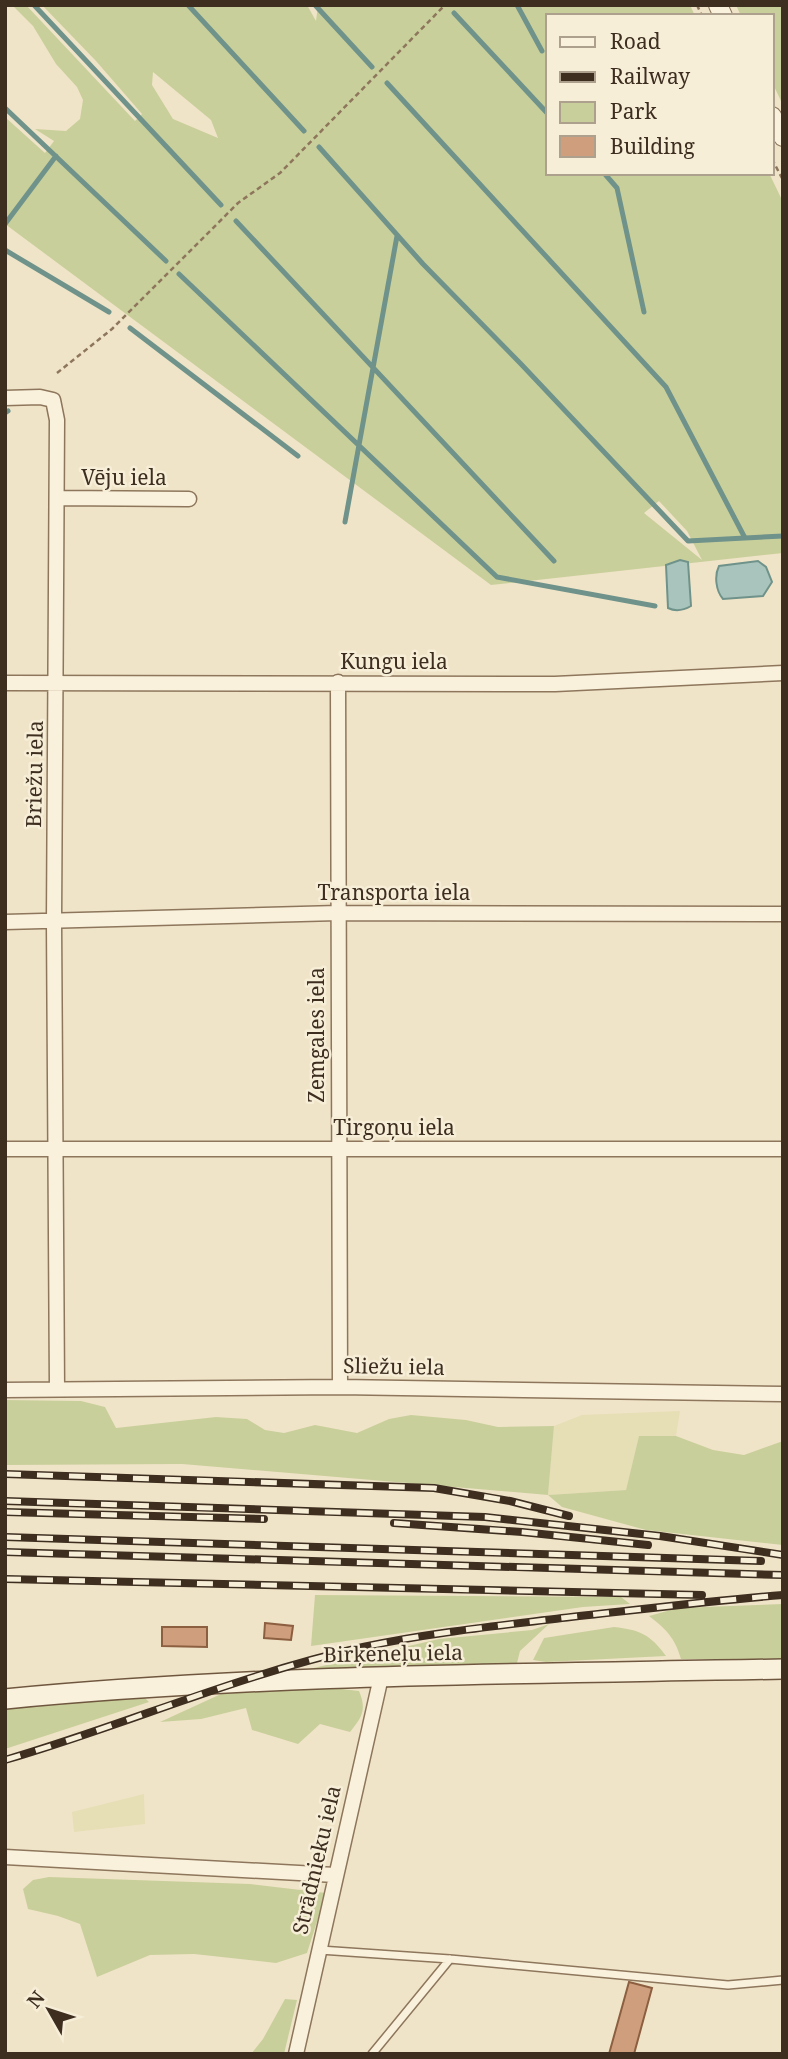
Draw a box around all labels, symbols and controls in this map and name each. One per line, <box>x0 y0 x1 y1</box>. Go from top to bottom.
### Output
legend <box>546 14 774 175</box>
text: Road <box>610 27 661 55</box>
text: Railway <box>610 62 690 90</box>
text: Park <box>610 97 657 125</box>
text: Building <box>610 132 695 160</box>
street label: Vēju iela <box>81 463 167 491</box>
street label: Kungu iela <box>340 647 448 675</box>
street label: Briežu iela <box>19 720 49 828</box>
street label: Transporta iela <box>317 878 471 906</box>
street label: Zemgales iela <box>302 967 330 1103</box>
street label: Tirgoņu iela <box>333 1113 455 1141</box>
street label: Sliežu iela <box>343 1351 445 1381</box>
street label: Birķeneļu iela <box>323 1638 463 1668</box>
street label: Strādnieku iela <box>285 1783 347 1937</box>
north arrow <box>14 1975 84 2045</box>
text: N <box>21 1985 51 2013</box>

